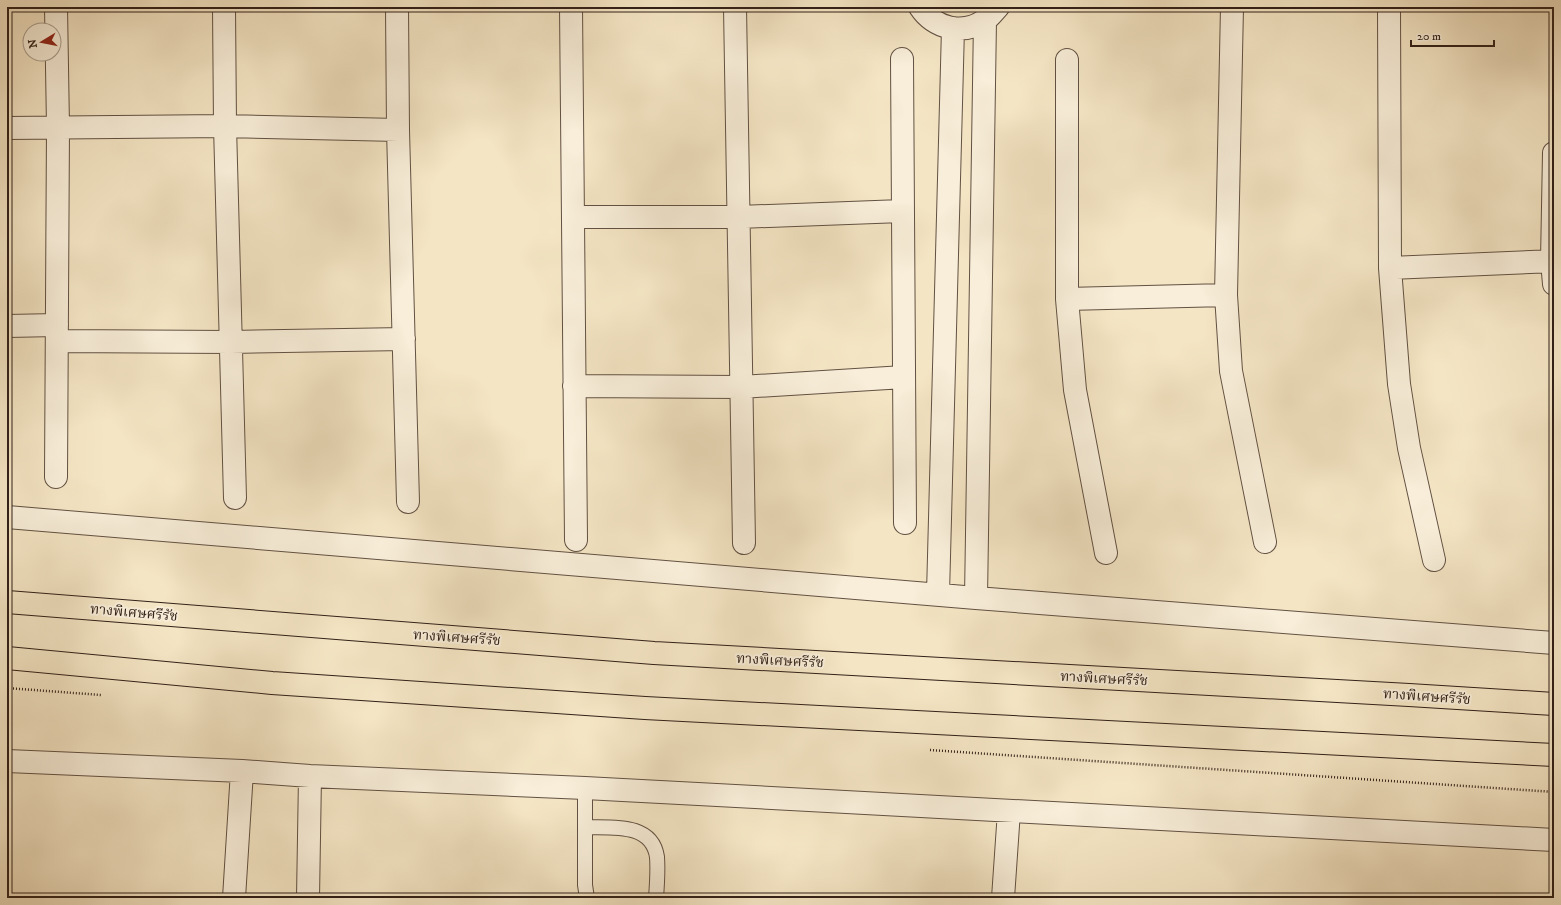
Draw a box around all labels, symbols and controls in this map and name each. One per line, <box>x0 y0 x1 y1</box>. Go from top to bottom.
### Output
north arrow <box>22 22 62 62</box>
scale bar <box>1411 22 1494 48</box>
text: 20 m <box>1417 29 1441 44</box>
text: N <box>25 38 41 49</box>
street label: ทางพิเศษศรีรัช <box>89 600 178 626</box>
street label: ทางพิเศษศรีรัช <box>413 626 501 650</box>
street label: ทางพิเศษศรีรัช <box>736 650 824 672</box>
street label: ทางพิเศษศรีรัช <box>1060 668 1148 690</box>
street label: ทางพิเศษศรีรัช <box>1383 685 1471 709</box>

